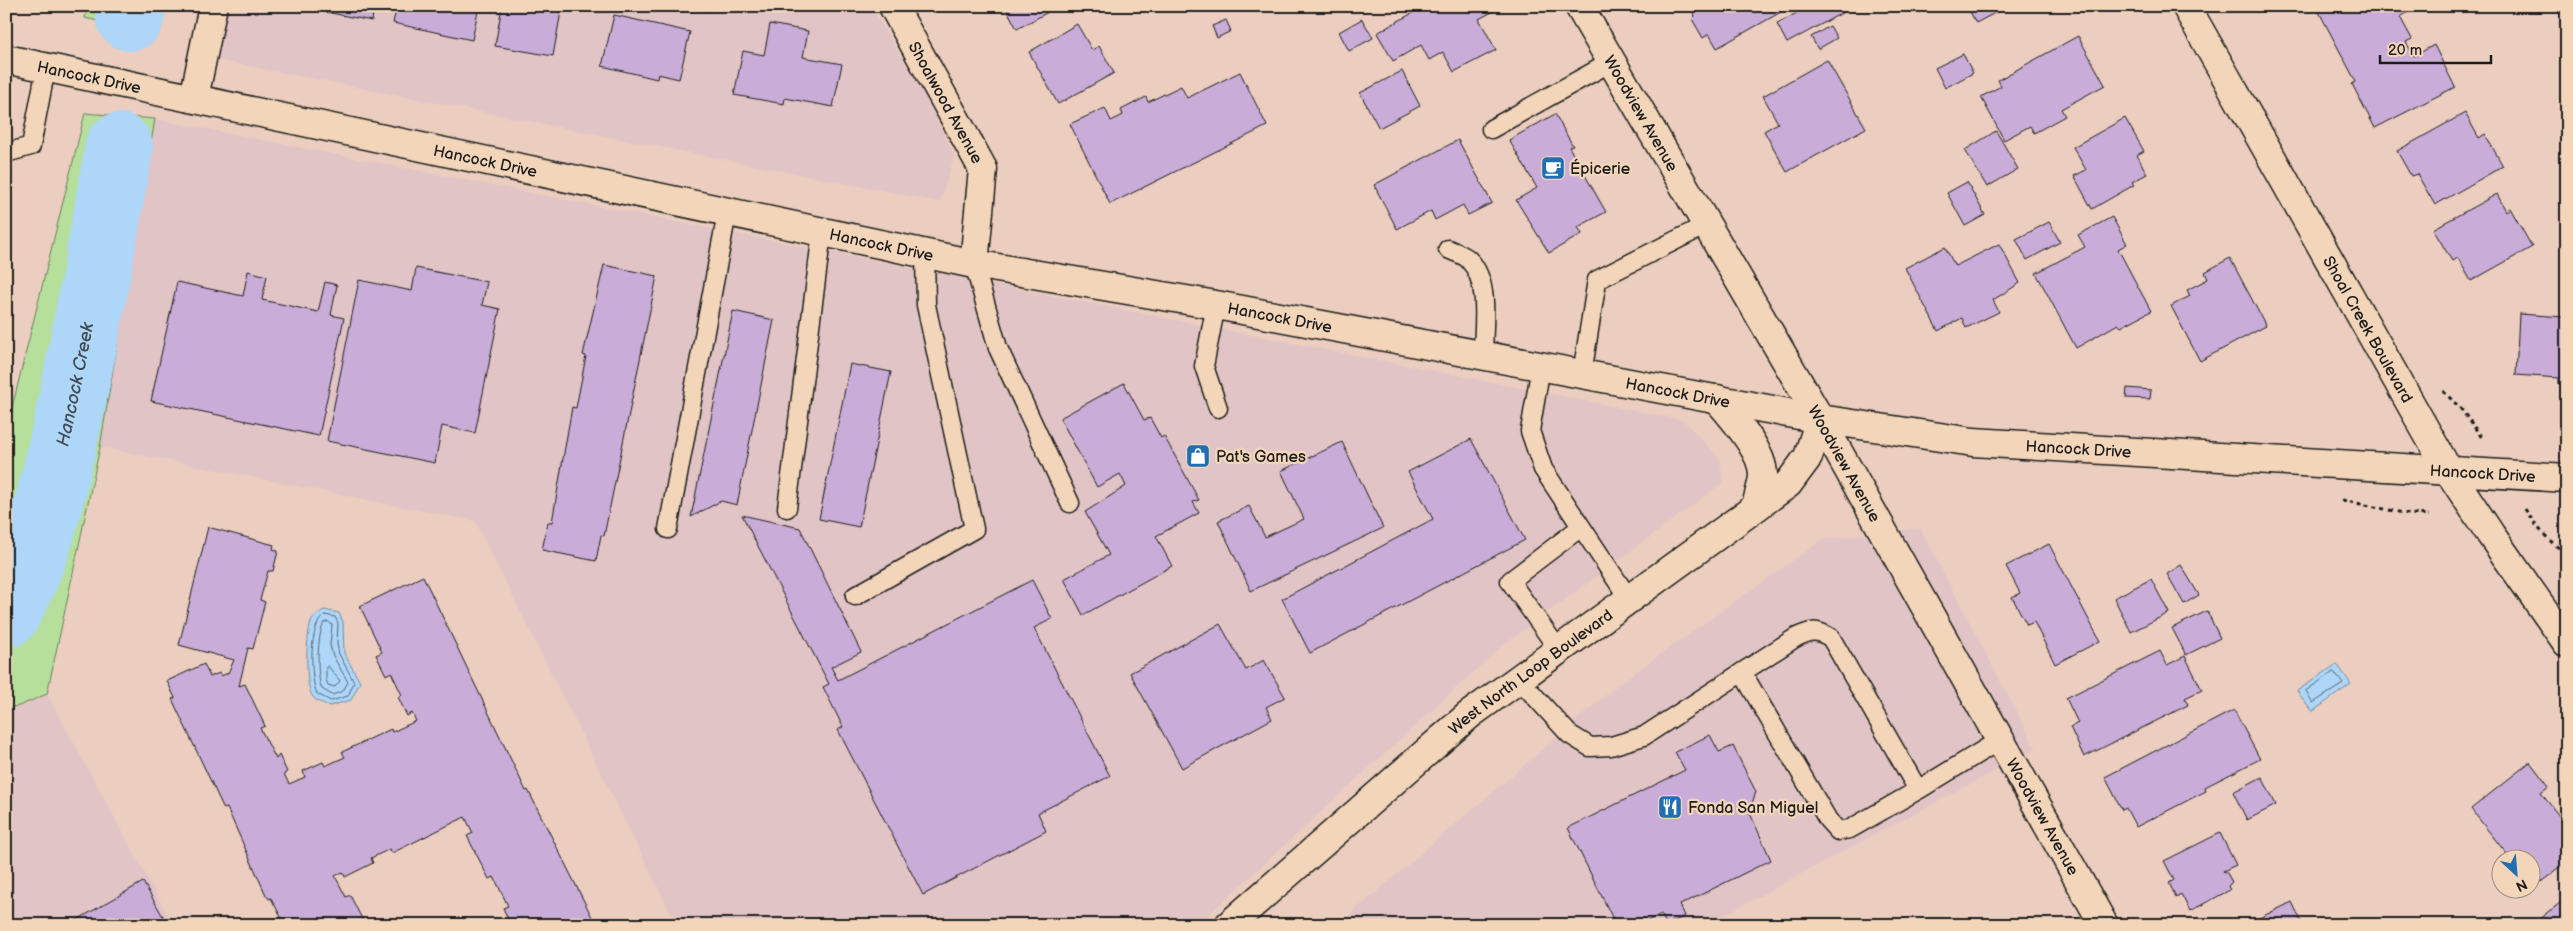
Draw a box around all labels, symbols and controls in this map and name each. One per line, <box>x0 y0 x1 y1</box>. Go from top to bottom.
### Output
scale bar <box>2380 32 2492 64</box>
street label: Shoalwood Avenue <box>904 39 986 168</box>
text: 20 m <box>2388 41 2422 60</box>
street label: Woodview Avenue <box>1599 53 1682 176</box>
street label: Hancock Drive <box>35 58 143 98</box>
street label: Hancock Drive <box>431 142 539 182</box>
cafe icon: Épicerie <box>1540 155 1566 181</box>
place label: Épicerie <box>1570 158 1631 179</box>
street label: Hancock Drive <box>828 226 935 266</box>
street label: Shoal Creek Boulevard <box>2318 253 2416 407</box>
street label: Hancock Drive <box>1226 299 1334 338</box>
water label: Hancock Creek <box>53 320 99 448</box>
street label: Hancock Drive <box>1624 375 1732 413</box>
street label: Woodview Avenue <box>1803 402 1884 526</box>
street label: Hancock Drive <box>2025 437 2132 463</box>
shop icon: Pat's Games <box>1185 443 1211 469</box>
place label: Pat's Games <box>1216 448 1306 467</box>
street label: Hancock Drive <box>2429 462 2537 487</box>
street label: West North Loop Boulevard <box>1445 606 1617 739</box>
street label: Woodview Avenue <box>2001 756 2082 879</box>
restaurant icon: Fonda San Miguel <box>1657 794 1683 820</box>
place label: Fonda San Miguel <box>1688 799 1818 818</box>
north arrow <box>2490 848 2540 898</box>
text: N <box>2513 875 2530 895</box>

